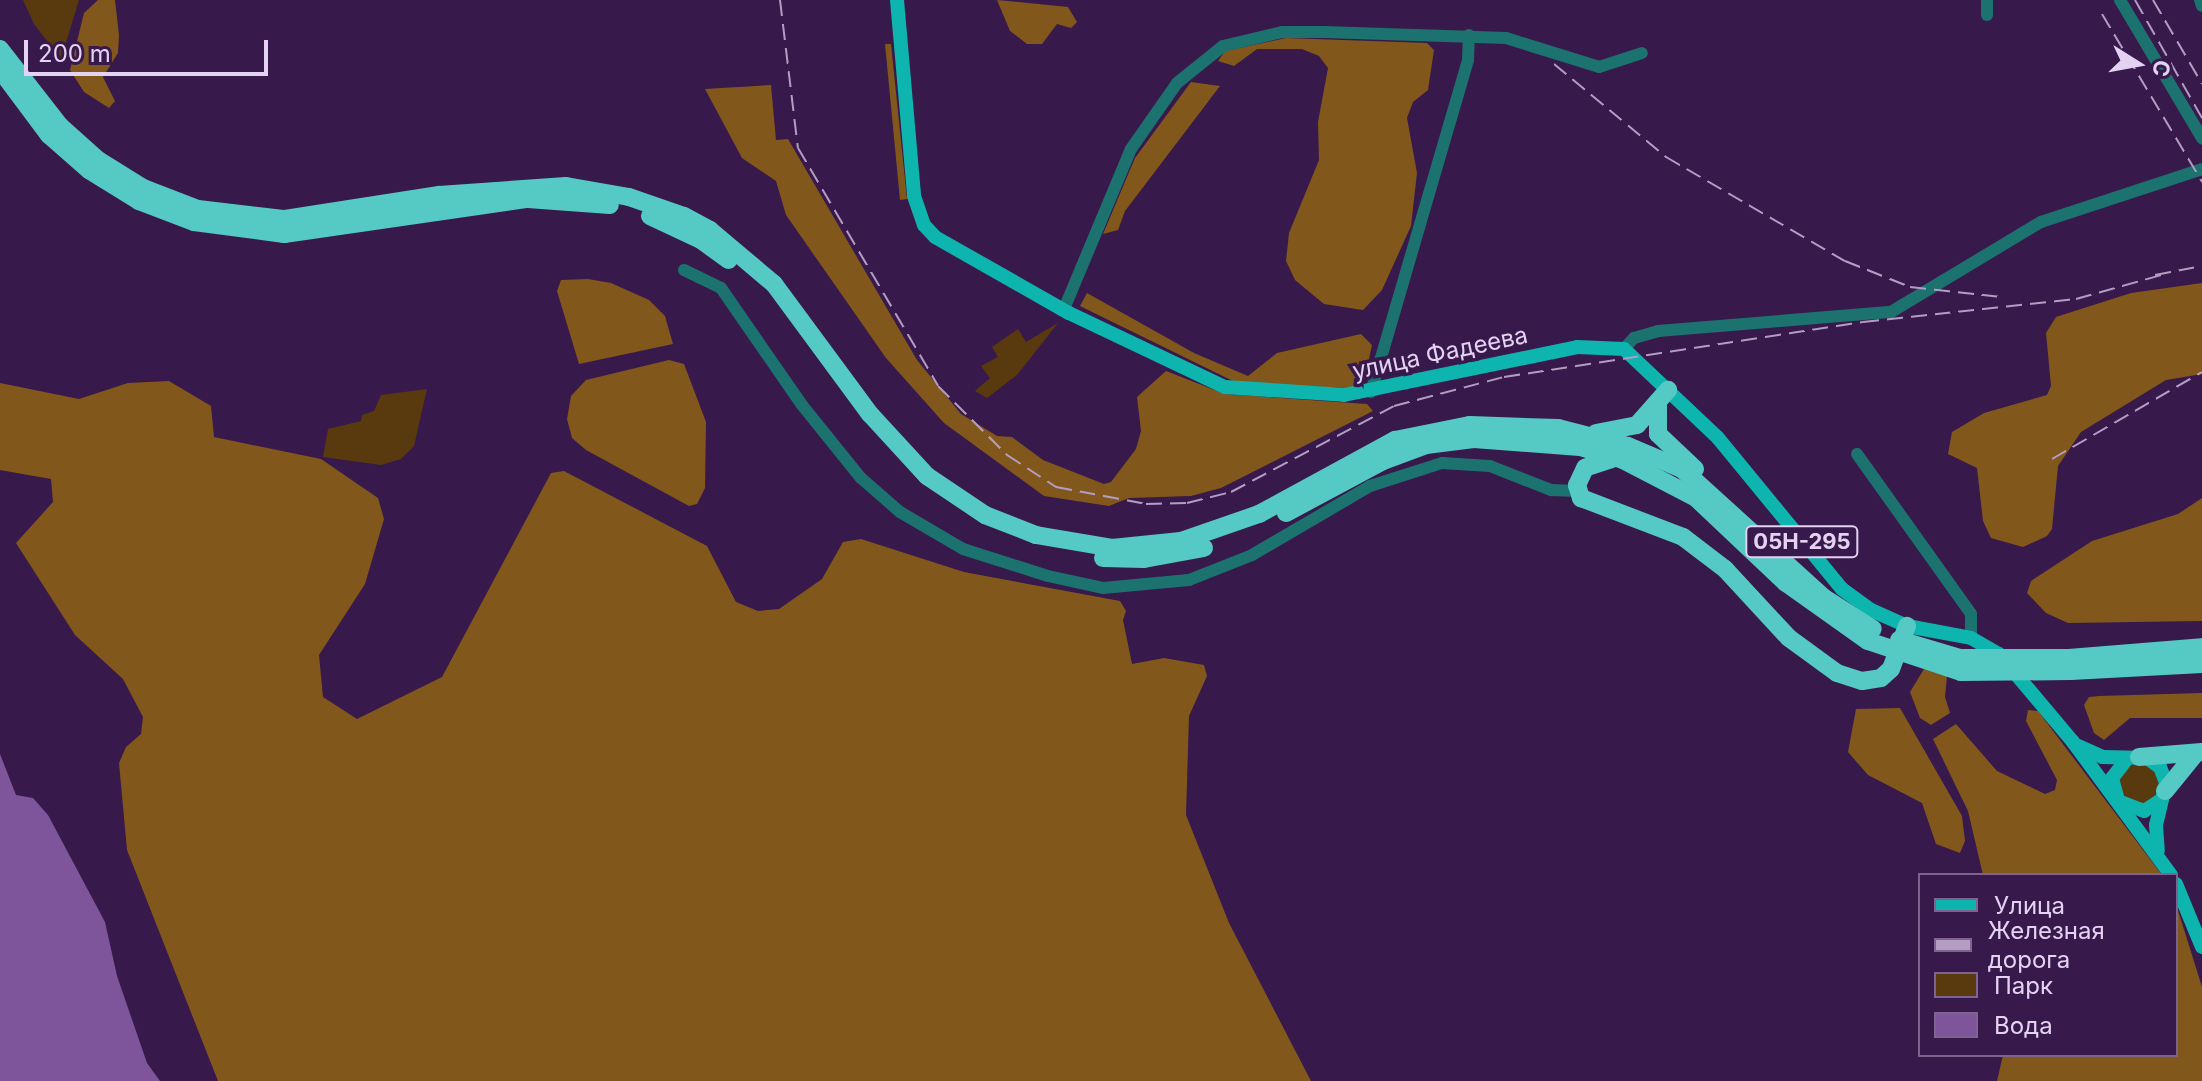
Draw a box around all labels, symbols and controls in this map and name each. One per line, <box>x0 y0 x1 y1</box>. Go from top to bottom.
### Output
scale bar <box>28 24 272 74</box>
north arrow <box>2098 24 2178 104</box>
text: 200 m <box>38 39 111 68</box>
text: С <box>2147 58 2176 79</box>
street label: улица Фадеева <box>1350 320 1530 386</box>
road number: 05Н-295 <box>1744 524 1860 560</box>
legend <box>1918 873 2178 1057</box>
text: Улица <box>1994 891 2065 920</box>
text: Железная дорога <box>1988 916 2105 974</box>
text: Парк <box>1994 971 2053 1000</box>
text: Вода <box>1994 1011 2053 1040</box>

